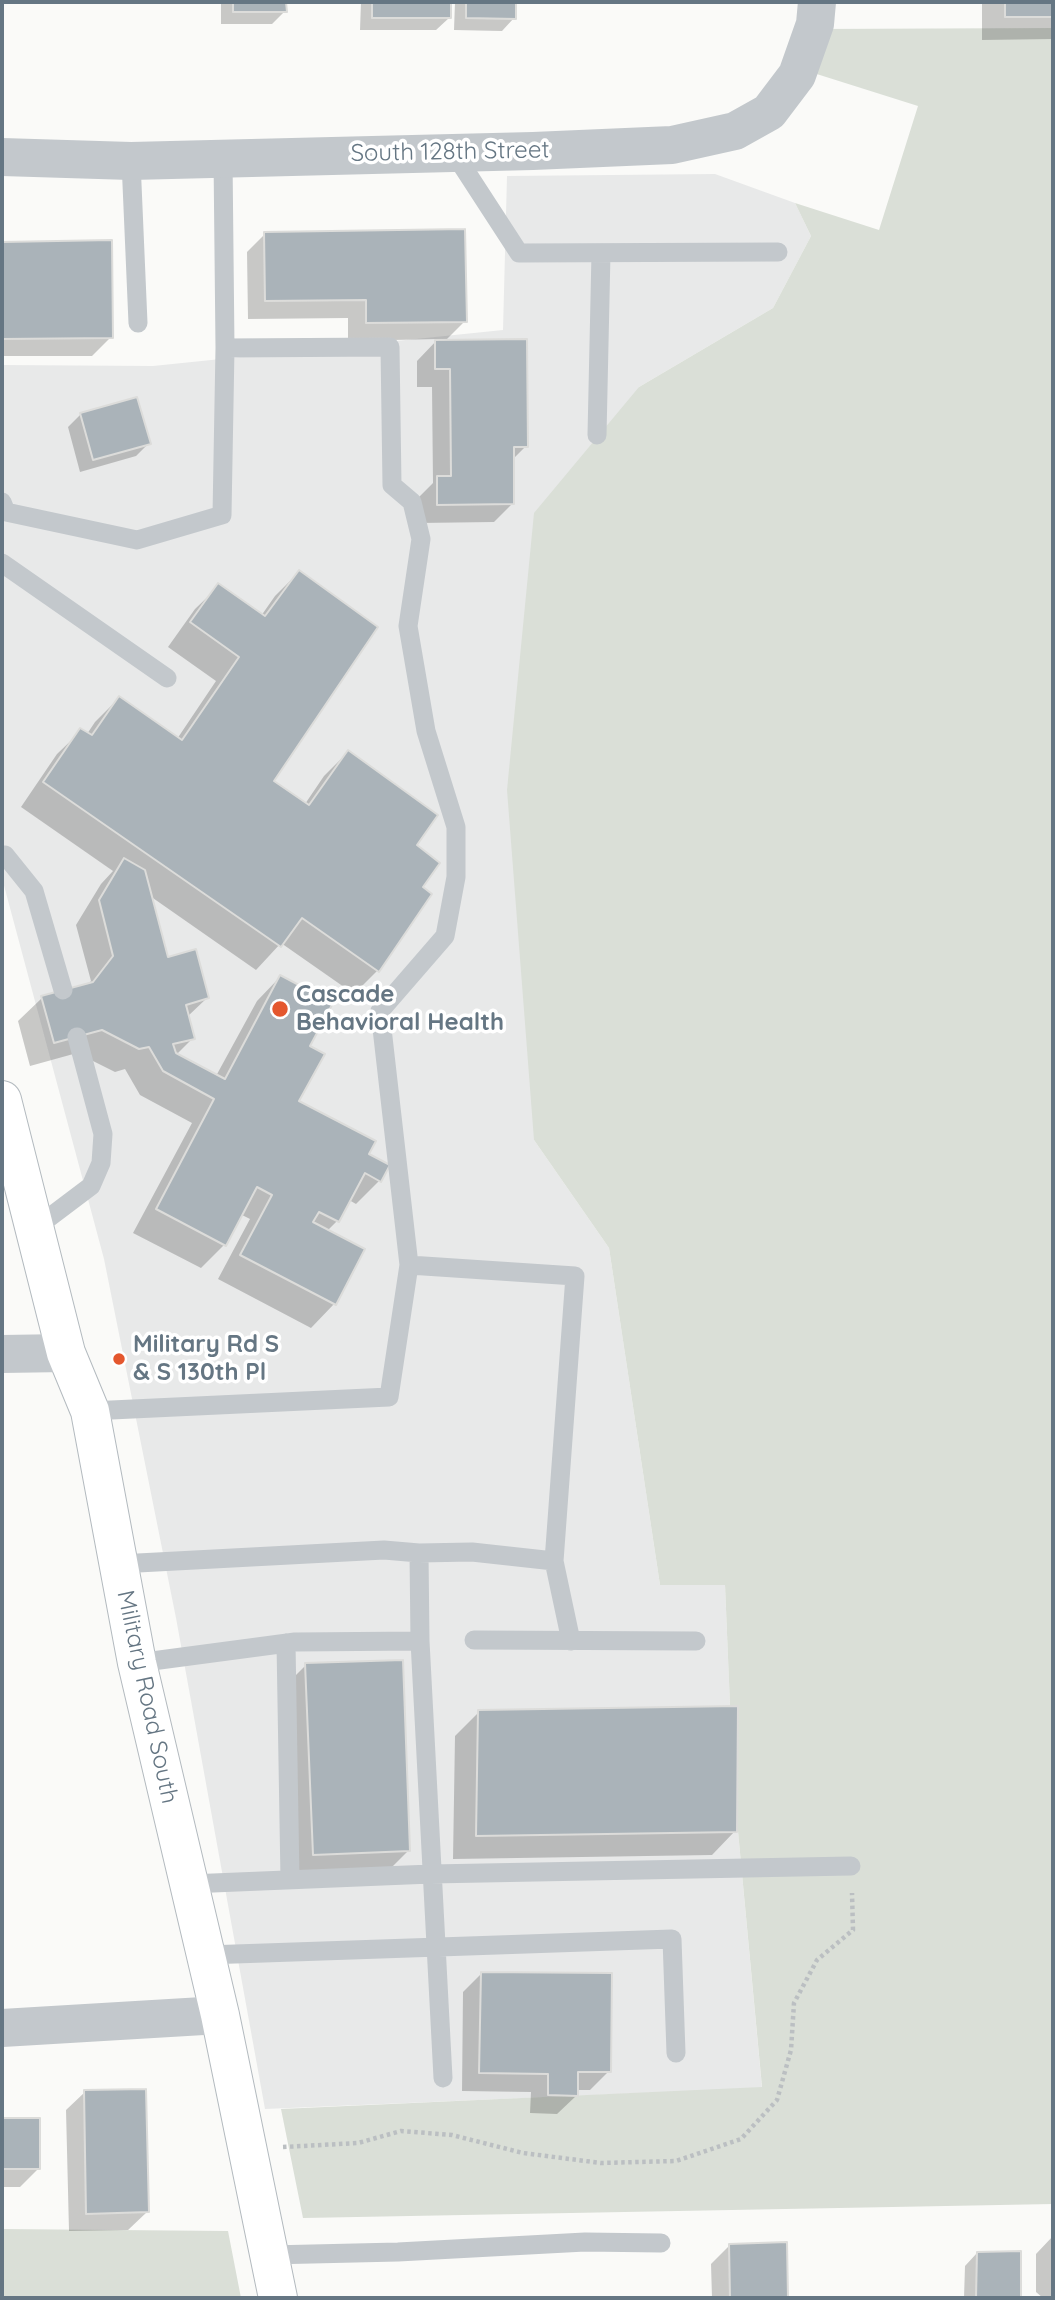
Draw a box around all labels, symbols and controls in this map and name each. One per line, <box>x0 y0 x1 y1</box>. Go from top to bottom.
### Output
street label: South 128th Street <box>350 136 550 168</box>
place label: Cascade Behavioral Health <box>296 981 504 1037</box>
marker: Cascade Behavioral Health <box>270 999 290 1019</box>
place label: Military Rd S & S 130th Pl <box>133 1331 279 1387</box>
marker: Military Rd S & S 130th Pl <box>111 1351 127 1367</box>
street label: Military Road South <box>110 1588 184 1806</box>

